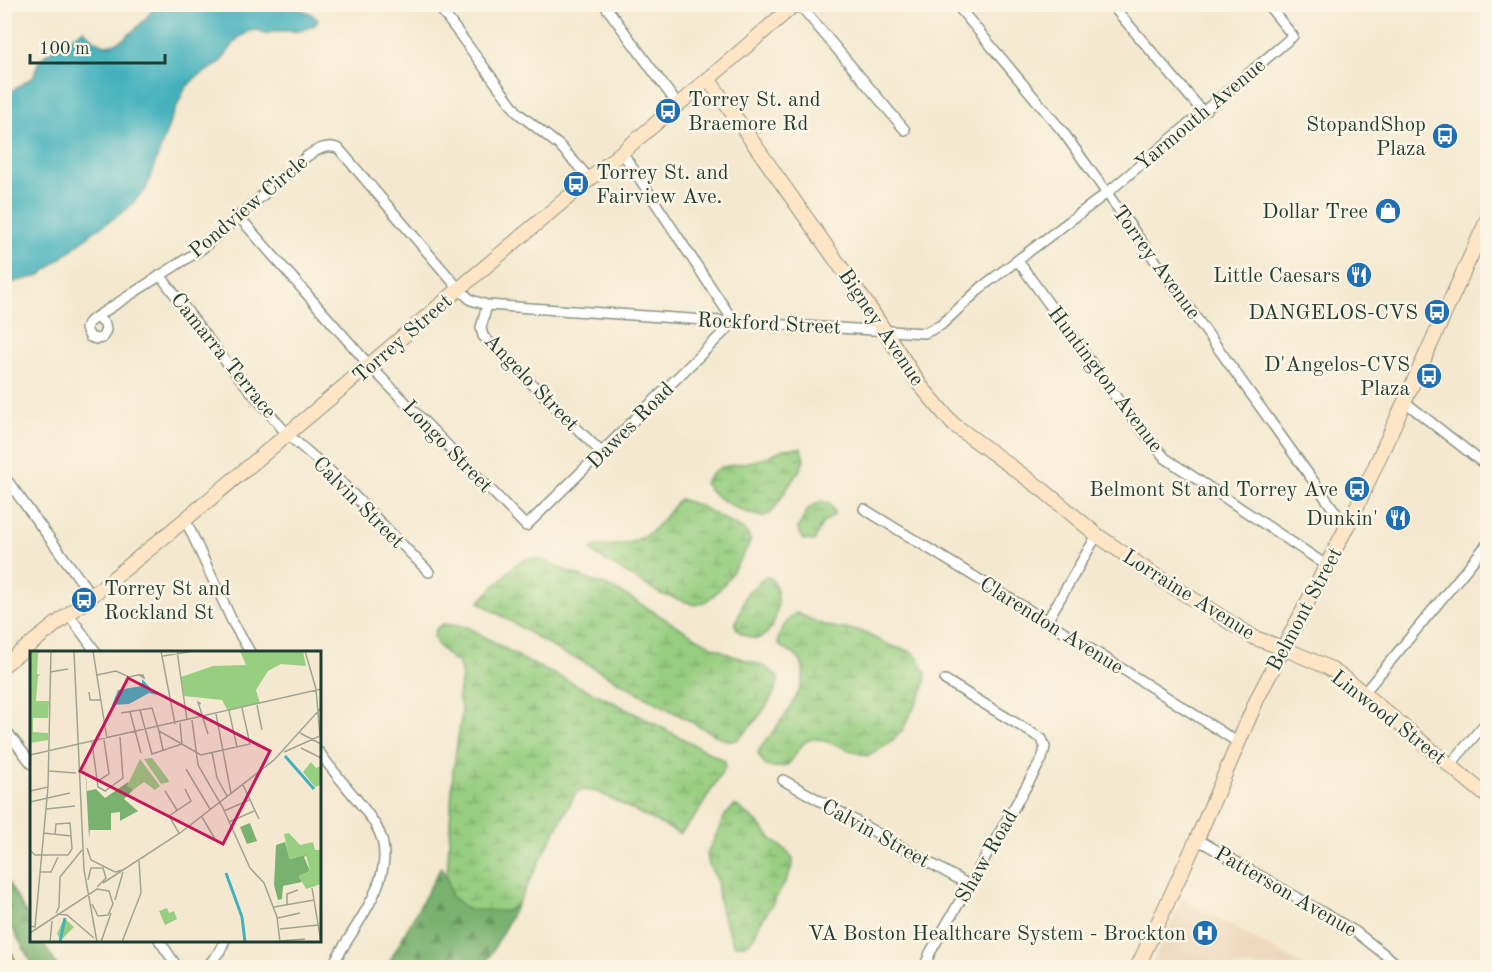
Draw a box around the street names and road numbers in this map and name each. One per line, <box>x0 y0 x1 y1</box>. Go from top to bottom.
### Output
street label: Yarmouth Avenue <box>1132 55 1270 175</box>
street label: Pondview Circle <box>186 152 312 263</box>
street label: Torrey Avenue <box>1108 202 1204 323</box>
street label: Bigney Avenue <box>834 266 928 390</box>
street label: Camarra Terrace <box>166 289 280 423</box>
street label: Torrey Street <box>349 291 456 388</box>
street label: Huntington Avenue <box>1043 303 1166 457</box>
street label: Rockford Street <box>696 310 841 339</box>
street label: Angelo Street <box>480 330 582 436</box>
street label: Dawes Road <box>584 379 678 473</box>
street label: Longo Street <box>398 397 496 497</box>
street label: Calvin Street <box>308 453 408 553</box>
street label: Belmont Street <box>1264 544 1347 675</box>
street label: Lorraine Avenue <box>1118 546 1258 644</box>
street label: Clarendon Avenue <box>976 574 1127 679</box>
street label: Linwood Street <box>1327 667 1450 769</box>
street label: Calvin Street <box>818 796 933 873</box>
street label: Shaw Road <box>952 807 1022 907</box>
street label: Patterson Avenue <box>1211 843 1360 941</box>

